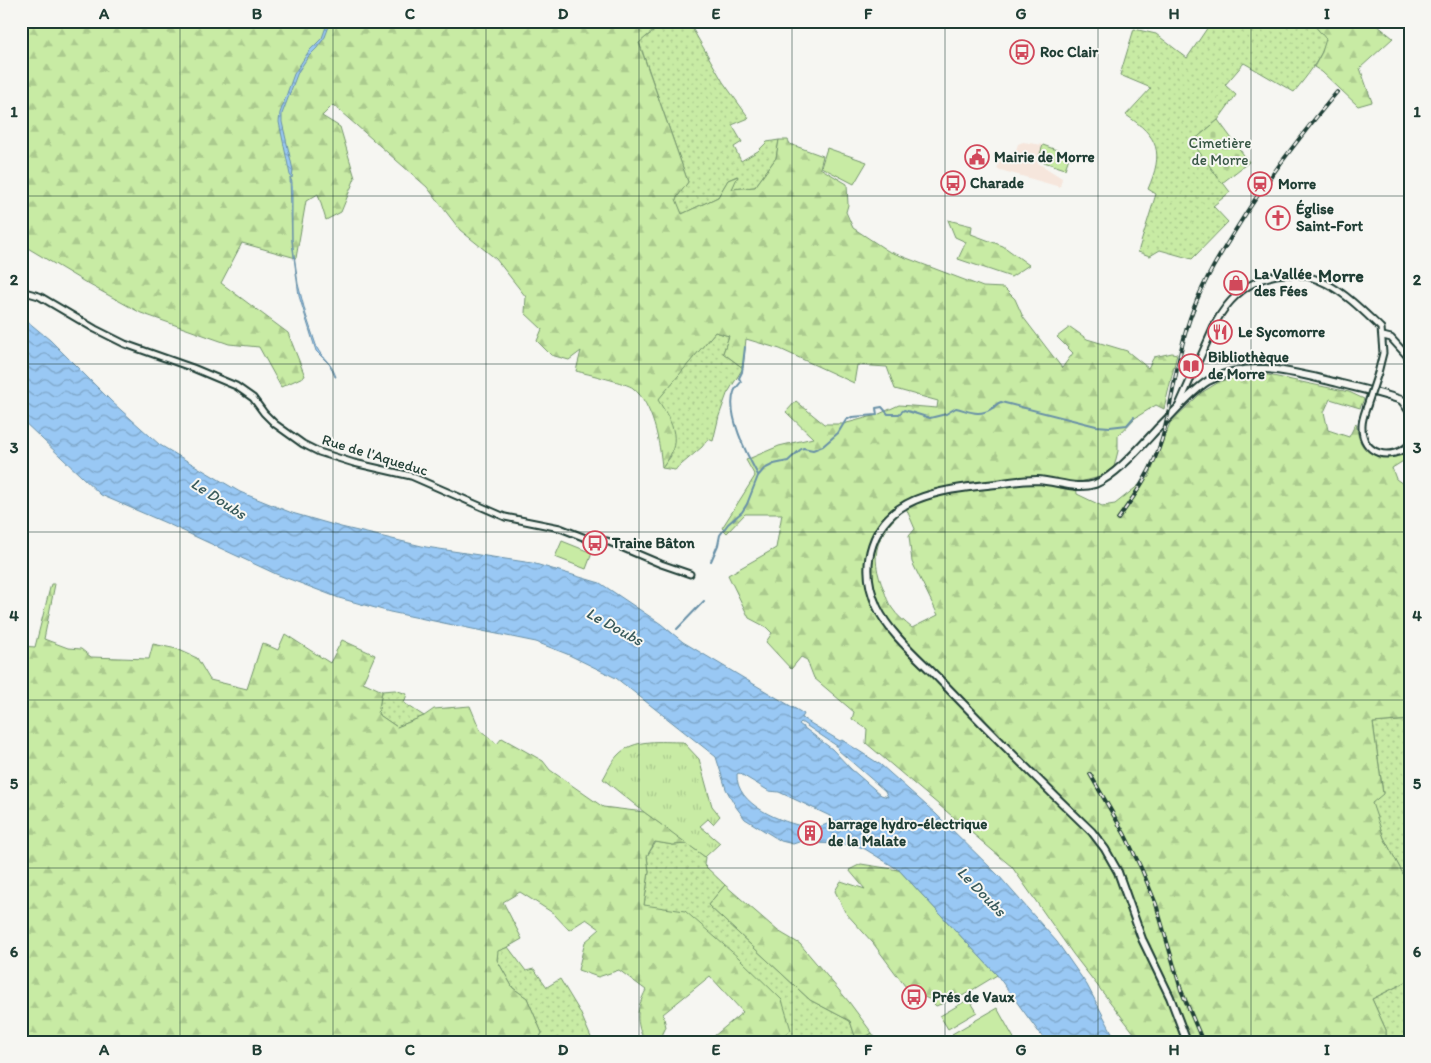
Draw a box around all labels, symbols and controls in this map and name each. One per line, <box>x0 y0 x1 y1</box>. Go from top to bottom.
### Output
text: A <box>98 4 110 23</box>
text: B <box>252 4 263 23</box>
text: C <box>405 4 416 23</box>
text: D <box>558 4 569 23</box>
text: E <box>712 4 721 23</box>
text: F <box>864 4 873 23</box>
text: G <box>1015 4 1027 23</box>
text: H <box>1168 4 1180 23</box>
text: I <box>1324 4 1330 23</box>
bus stop icon: Roc Clair <box>1009 39 1035 65</box>
place label: Roc Clair <box>1040 43 1099 61</box>
text: 1 <box>10 102 18 121</box>
text: 1 <box>1413 102 1421 121</box>
park label: Cimetière de Morre <box>1189 134 1251 169</box>
public building icon: Mairie de Morre <box>964 144 990 170</box>
place label: Mairie de Morre <box>994 148 1095 166</box>
bus stop icon: Charade <box>940 170 966 196</box>
station icon: Morre <box>1247 171 1273 197</box>
place label: Charade <box>970 174 1024 192</box>
place label: Morre <box>1278 175 1316 193</box>
place label: Église Saint-Fort <box>1296 199 1364 235</box>
church icon: Église Saint-Fort <box>1265 205 1291 231</box>
place label: La Vallée des Fées <box>1254 265 1312 300</box>
district label: Morre <box>1318 265 1364 287</box>
text: 2 <box>10 270 19 289</box>
shop icon: La Vallée des Fées <box>1223 270 1249 296</box>
text: 2 <box>1413 270 1422 289</box>
restaurant icon: Le Sycomorre <box>1207 319 1233 345</box>
place label: Le Sycomorre <box>1238 323 1325 342</box>
place label: Bibliothèque de Morre <box>1208 348 1289 383</box>
library icon: Bibliothèque de Morre <box>1178 353 1204 379</box>
street label: Rue de l'Aqueduc <box>320 430 430 480</box>
text: 3 <box>10 438 19 457</box>
text: 3 <box>1413 438 1422 457</box>
water label: Le Doubs <box>188 474 251 524</box>
bus stop icon: Traine Bâton <box>582 530 608 556</box>
place label: Traine Bâton <box>611 534 695 552</box>
water label: Le Doubs <box>583 603 647 650</box>
text: 4 <box>9 606 19 625</box>
text: 4 <box>1412 606 1422 625</box>
text: 5 <box>10 774 19 793</box>
text: 5 <box>1413 774 1422 793</box>
place label: barrage hydro-électrique de la Malate <box>828 815 987 850</box>
building icon: barrage hydro-électrique de la Malate <box>797 820 823 846</box>
water label: Le Doubs <box>953 862 1011 921</box>
text: 6 <box>10 942 19 961</box>
text: 6 <box>1413 942 1422 961</box>
bus stop icon: Prés de Vaux <box>901 984 927 1010</box>
place label: Prés de Vaux <box>932 988 1015 1006</box>
text: A <box>98 1040 110 1059</box>
text: B <box>252 1040 263 1059</box>
text: C <box>405 1040 416 1059</box>
text: D <box>558 1040 569 1059</box>
text: E <box>712 1040 721 1059</box>
text: F <box>864 1040 873 1059</box>
text: G <box>1015 1040 1027 1059</box>
text: H <box>1168 1040 1180 1059</box>
text: I <box>1324 1040 1330 1059</box>

